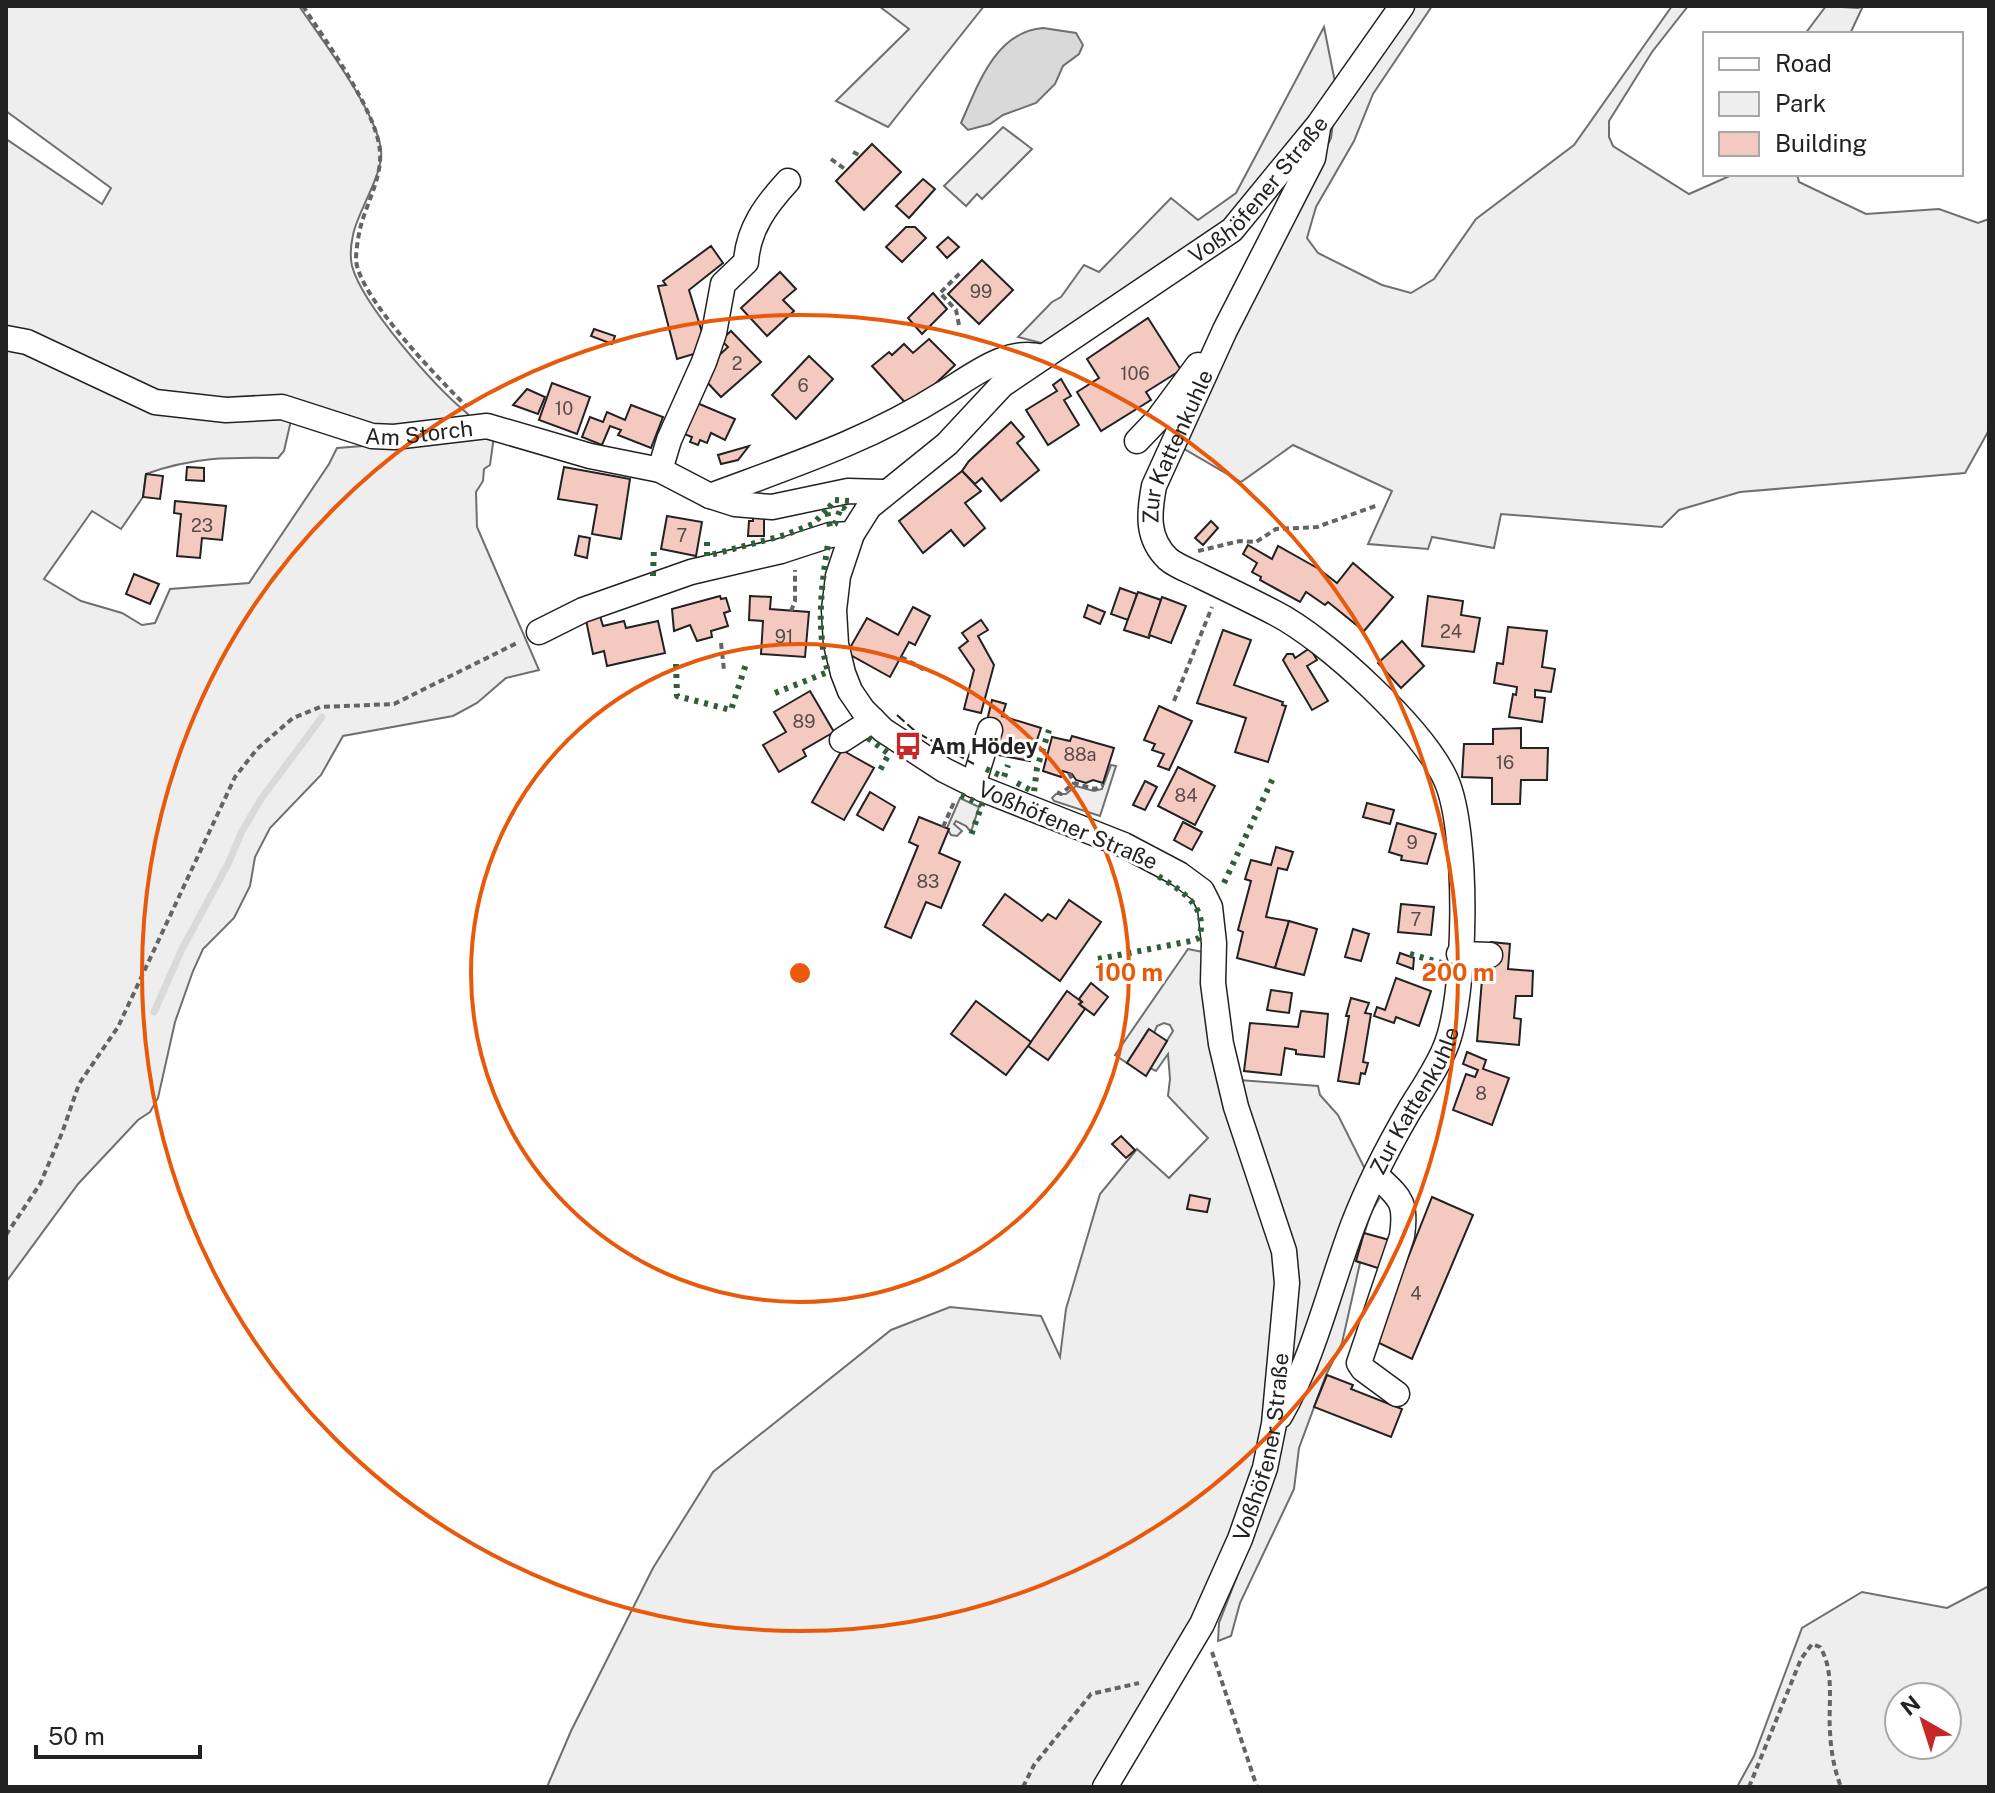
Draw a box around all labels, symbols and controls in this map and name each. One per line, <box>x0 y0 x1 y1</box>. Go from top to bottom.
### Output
legend <box>1703 32 1963 176</box>
text: Road <box>1775 49 1832 77</box>
text: Park <box>1775 89 1826 117</box>
street label: Voßhöfener Straße <box>1184 111 1333 268</box>
text: Building <box>1775 129 1867 157</box>
house number: 99 <box>970 281 992 302</box>
house number: 2 <box>732 353 742 374</box>
house number: 106 <box>1120 363 1150 384</box>
street label: Zur Kattenkuhle <box>1137 365 1218 524</box>
house number: 6 <box>797 375 809 396</box>
house number: 10 <box>555 398 573 419</box>
street label: Am Storch <box>365 415 474 450</box>
house number: 23 <box>191 515 213 536</box>
house number: 7 <box>677 525 687 546</box>
house number: 24 <box>1440 621 1462 642</box>
house number: 91 <box>775 626 793 647</box>
house number: 89 <box>793 711 815 732</box>
bus stop icon: Am Hödey <box>893 731 923 761</box>
place label: Am Hödey <box>930 733 1039 759</box>
house number: 88a <box>1063 744 1097 765</box>
house number: 16 <box>1496 752 1514 773</box>
street label: Voßhöfener Straße <box>974 775 1162 875</box>
house number: 84 <box>1175 785 1197 806</box>
house number: 9 <box>1406 832 1418 853</box>
house number: 83 <box>917 871 939 892</box>
house number: 7 <box>1411 909 1421 930</box>
text: 100 m <box>1095 958 1163 986</box>
text: 200 m <box>1421 958 1495 986</box>
centre of rings <box>786 959 814 987</box>
street label: Zur Kattenkuhle <box>1364 1024 1464 1179</box>
house number: 8 <box>1475 1083 1487 1104</box>
house number: 4 <box>1410 1283 1422 1304</box>
street label: Voßhöfener Straße <box>1227 1352 1294 1544</box>
north arrow <box>1883 1681 1963 1761</box>
text: N <box>1896 1690 1925 1721</box>
scale bar <box>36 1709 200 1759</box>
text: 50 m <box>48 1722 105 1750</box>

